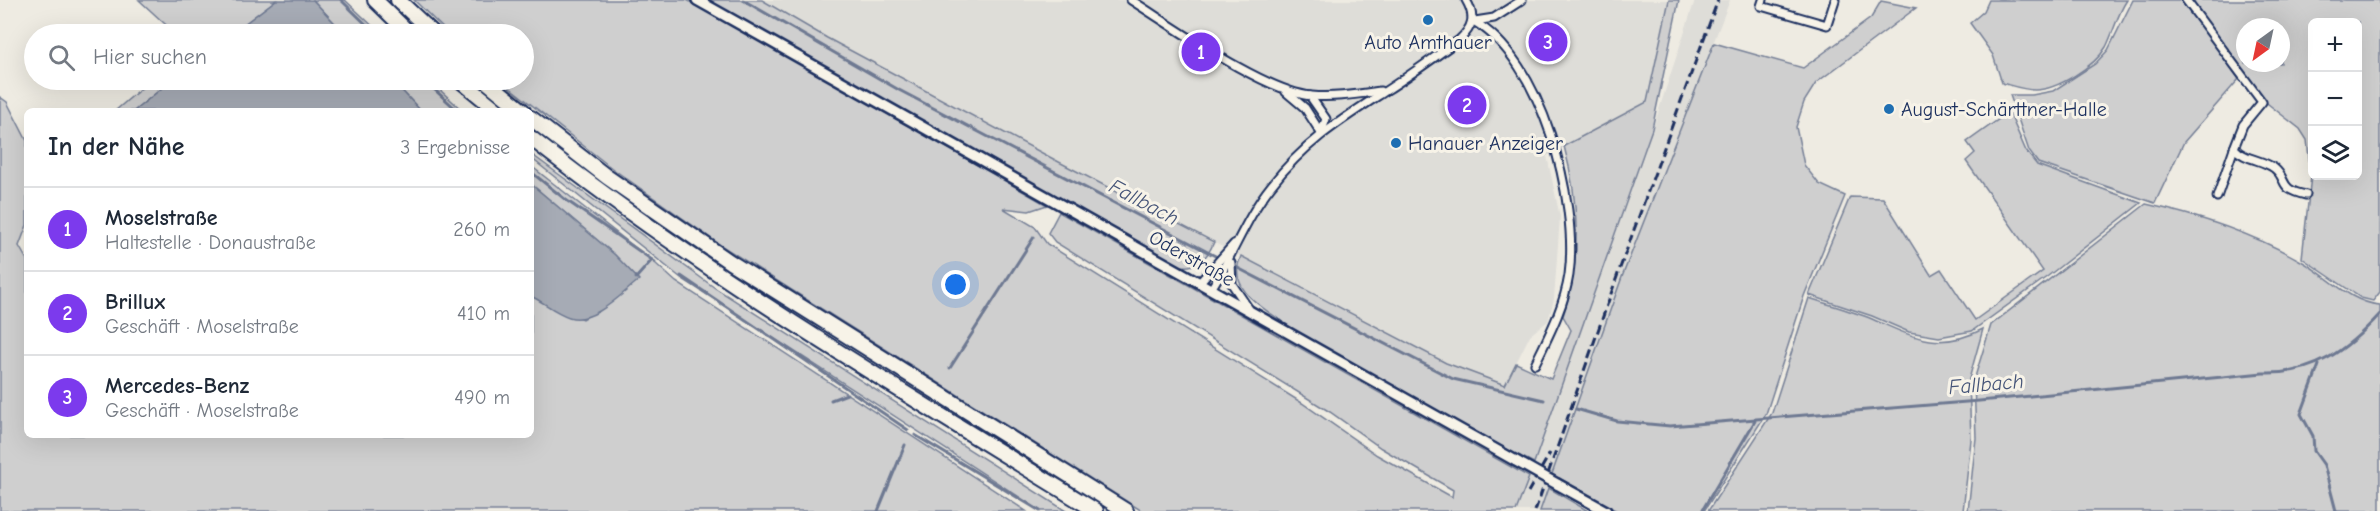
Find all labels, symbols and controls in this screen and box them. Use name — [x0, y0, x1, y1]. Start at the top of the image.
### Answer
marker: Auto Amthauer — [1421, 13, 1435, 27]
north arrow — [2236, 18, 2290, 72]
map controls — [2308, 18, 2362, 180]
button: + — [2308, 18, 2362, 72]
pin: 3 — [1528, 20, 1568, 64]
search box — [24, 24, 534, 90]
pin: 1 — [1182, 29, 1220, 74]
place label: Auto Amthauer — [1364, 31, 1492, 54]
icon: search — [45, 41, 78, 74]
text: Hier suchen — [93, 44, 207, 70]
button: − — [2308, 72, 2362, 126]
pin: 2 — [1448, 82, 1486, 128]
place label: August-Schärttner-Halle — [1901, 98, 2107, 121]
marker: August-Schärttner-Halle — [1882, 102, 1896, 116]
button: layers — [2308, 126, 2362, 180]
text: In der Nähe — [48, 132, 185, 162]
place label: Hanauer Anzeiger — [1408, 132, 1563, 155]
text: 3 Ergebnisse — [400, 136, 510, 159]
marker: Hanauer Anzeiger — [1389, 136, 1403, 150]
water label: Fallbach — [1105, 174, 1183, 230]
text: Moselstraße — [105, 205, 218, 231]
text: 1 — [64, 218, 71, 241]
text: 260 m — [453, 218, 510, 241]
street label: Oderstraße — [1145, 226, 1238, 291]
text: Haltestelle · Donaustraße — [105, 231, 316, 254]
your location — [941, 270, 970, 299]
text: Brillux — [105, 289, 165, 315]
text: 2 — [63, 302, 72, 325]
text: 410 m — [457, 302, 510, 325]
text: Geschäft · Moselstraße — [105, 315, 299, 338]
water label: Fallbach — [1947, 369, 2025, 399]
text: Mercedes-Benz — [105, 373, 249, 399]
text: 3 — [63, 386, 72, 409]
text: 490 m — [454, 386, 510, 409]
text: Geschäft · Moselstraße — [105, 399, 299, 422]

